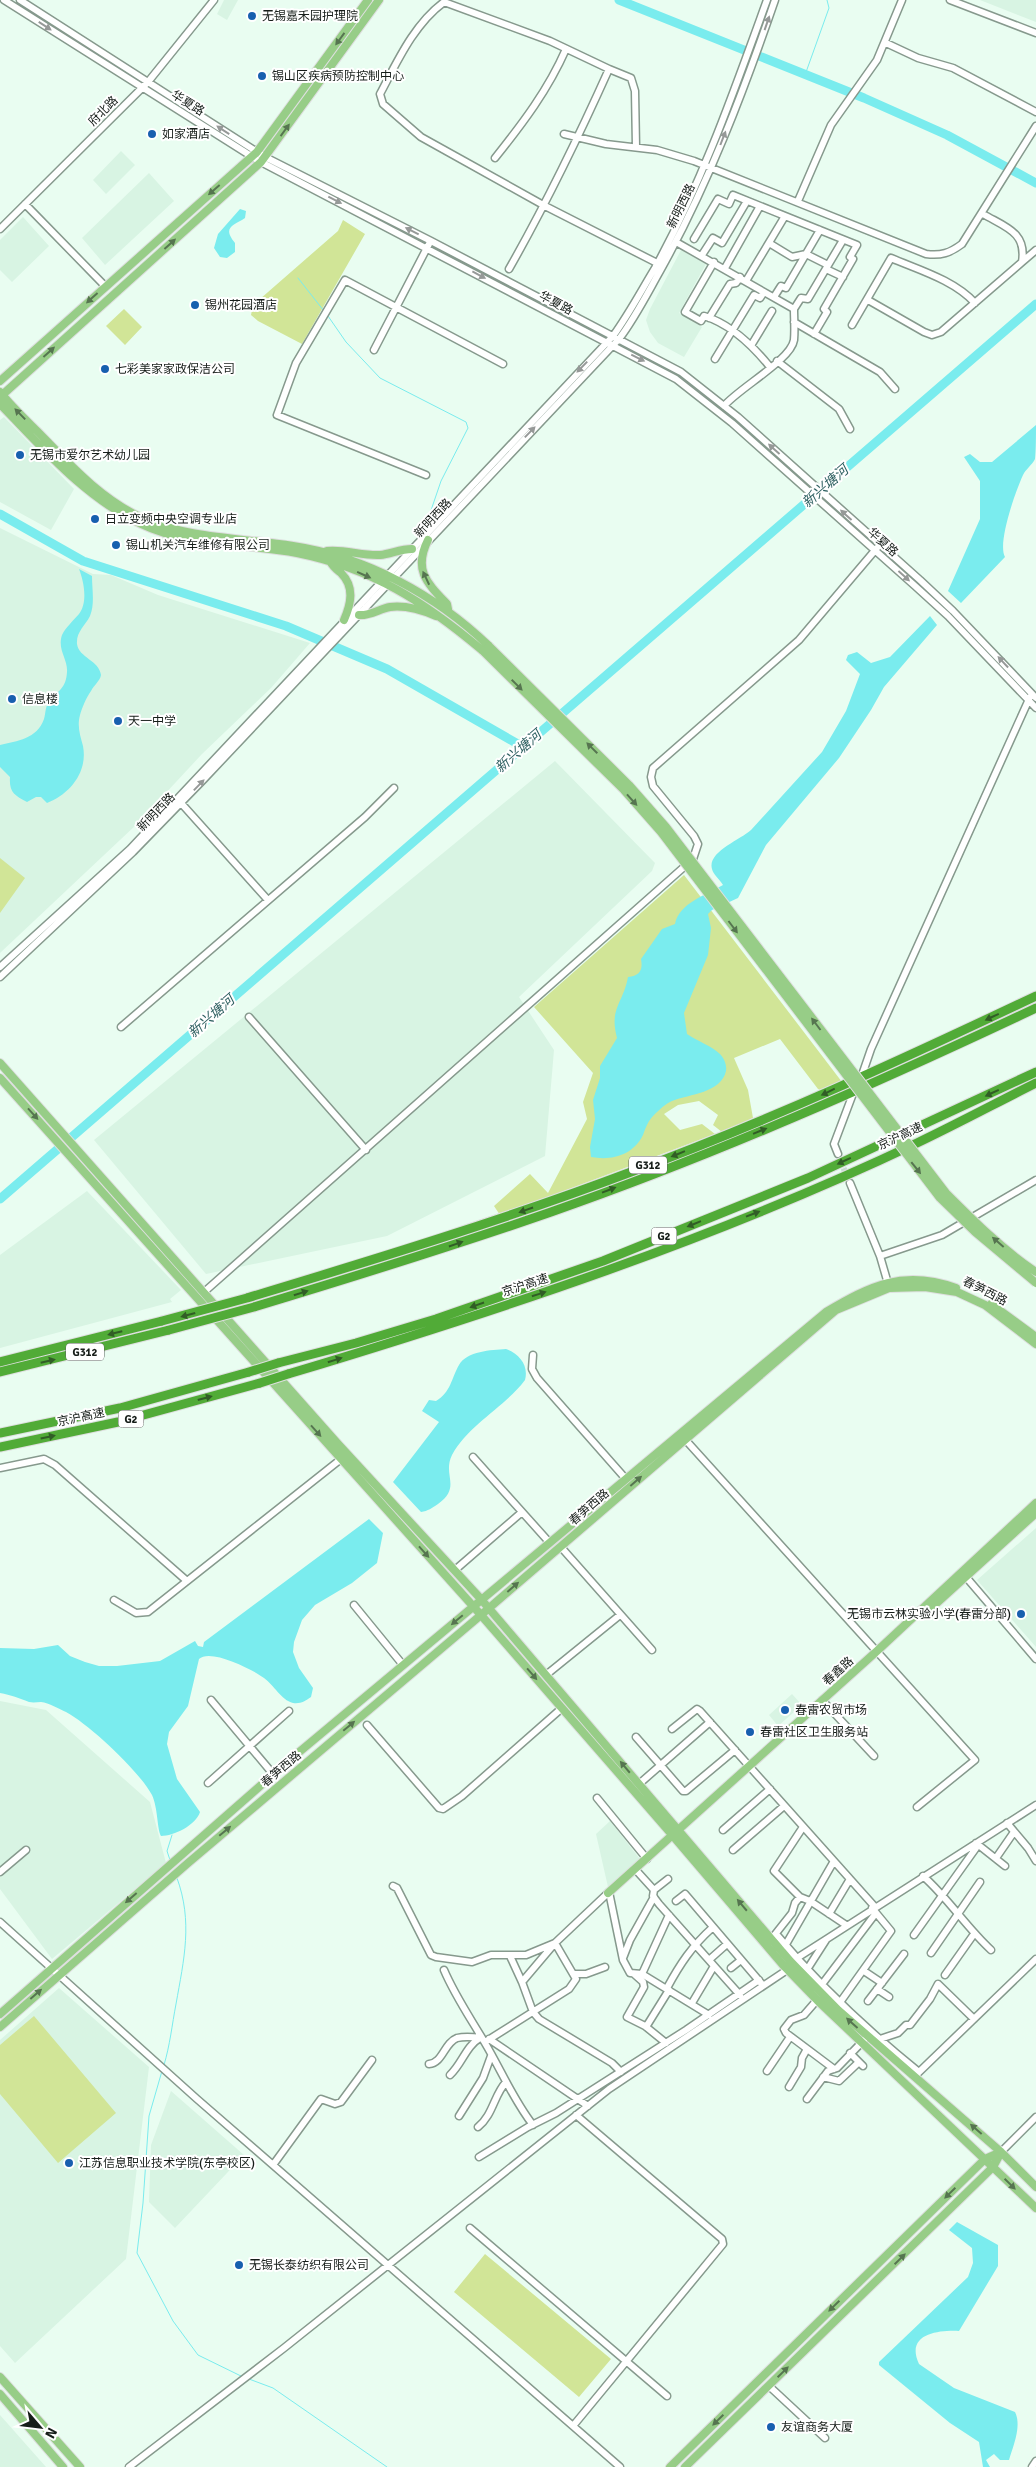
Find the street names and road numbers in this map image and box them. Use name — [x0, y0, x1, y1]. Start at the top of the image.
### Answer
street label: 华夏路 — [168, 88, 207, 119]
street label: 府北路 — [85, 93, 121, 129]
street label: 新明西路 — [664, 181, 699, 231]
street label: 华夏路 — [536, 288, 575, 319]
street label: 新明西路 — [412, 496, 455, 541]
street label: 华夏路 — [864, 525, 901, 560]
street label: 新明西路 — [134, 790, 178, 835]
street label: 京沪高速 — [875, 1120, 925, 1153]
road number: G312 — [629, 1156, 667, 1174]
road number: G2 — [652, 1228, 676, 1244]
street label: 京沪高速 — [500, 1271, 550, 1300]
street label: 春笋西路 — [960, 1274, 1010, 1309]
road number: G312 — [66, 1344, 104, 1360]
street label: 京沪高速 — [56, 1405, 106, 1430]
road number: G2 — [118, 1410, 144, 1428]
street label: 春笋西路 — [566, 1486, 612, 1529]
street label: 春鑫路 — [820, 1654, 857, 1689]
street label: 春笋西路 — [258, 1748, 305, 1791]

